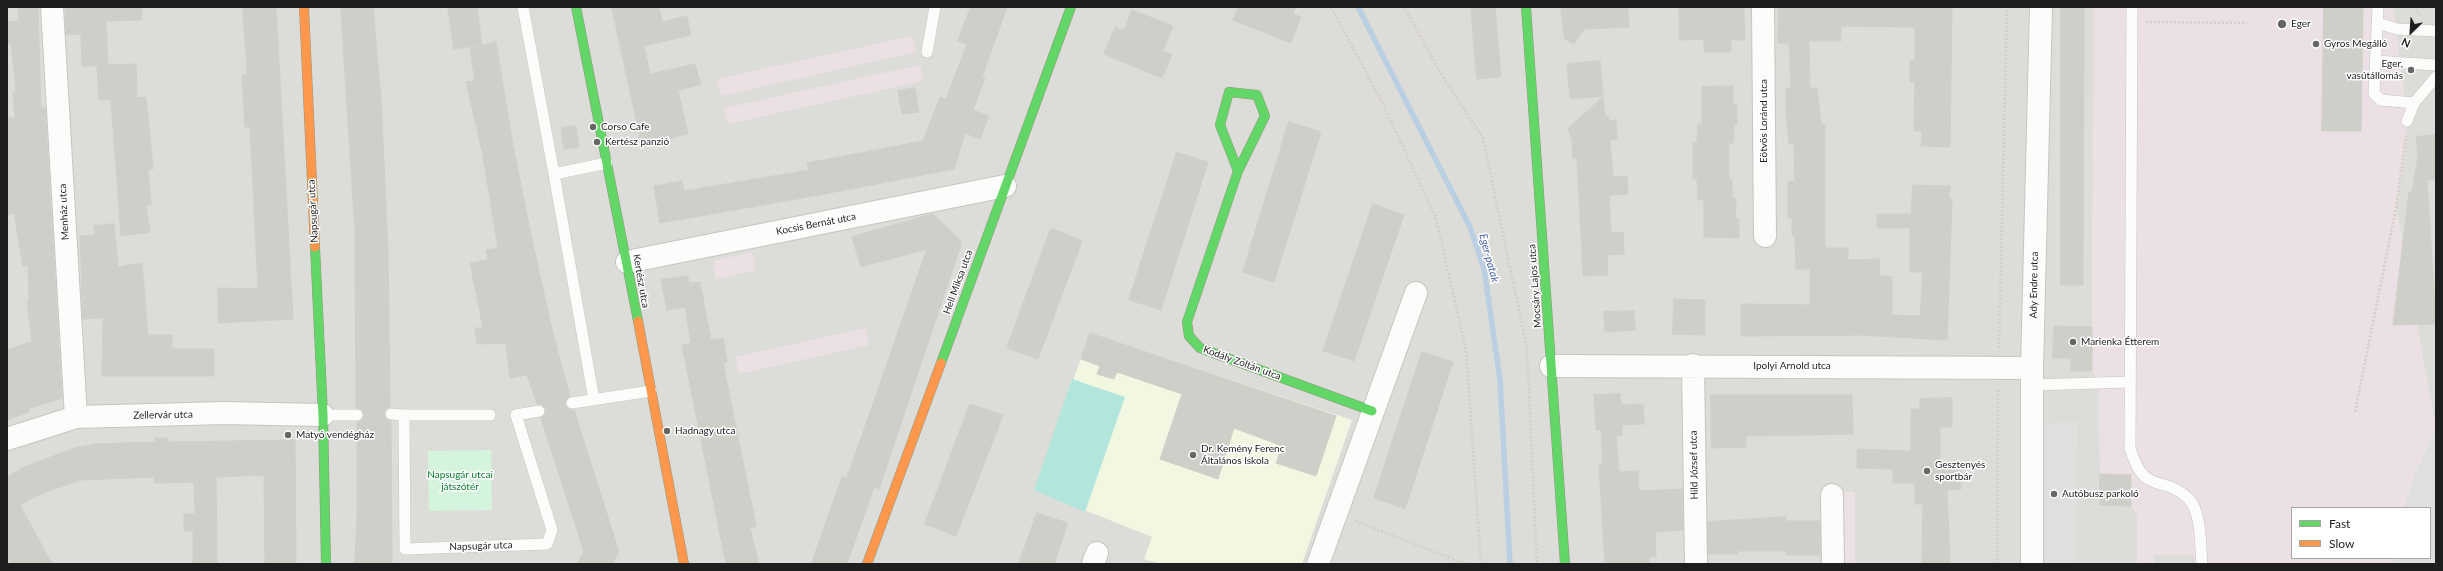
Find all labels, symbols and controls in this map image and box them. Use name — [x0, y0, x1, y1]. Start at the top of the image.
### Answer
north arrow — [2391, 12, 2431, 52]
marker: Eger — [2276, 18, 2288, 30]
place label: Eger — [2291, 18, 2311, 30]
text: N — [2399, 36, 2412, 51]
place label: Gyros Megálló — [2324, 38, 2387, 50]
marker: Gyros Megálló — [2311, 39, 2321, 49]
place label: Eger, vasútállomás — [2347, 58, 2403, 82]
marker: Eger, vasútállomás — [2406, 65, 2416, 75]
street label: Eötvös Loránd utca — [1758, 79, 1770, 163]
place label: Corso Cafe — [601, 121, 650, 133]
marker: Corso Cafe — [588, 122, 598, 132]
place label: Kertész panzió — [605, 136, 669, 148]
marker: Kertész panzió — [592, 137, 602, 147]
street label: Napsugár utca — [305, 179, 321, 243]
street label: Menház utca — [57, 183, 71, 241]
street label: Kocsis Bernát utca — [775, 210, 857, 238]
water label: Eger-patak — [1476, 232, 1502, 284]
street label: Mocsáry Lajos utca — [1526, 244, 1544, 328]
street label: Hell Miksa utca — [941, 248, 975, 316]
street label: Ady Endre utca — [2027, 251, 2041, 319]
street label: Kertész utca — [630, 253, 652, 309]
place label: Marienka Étterem — [2081, 336, 2159, 348]
marker: Marienka Étterem — [2068, 337, 2078, 347]
street label: Kodály Zoltán utca — [1201, 343, 1283, 383]
street label: Ipolyi Arnold utca — [1753, 360, 1831, 372]
street label: Zellervár utca — [133, 408, 193, 422]
place label: Hadnagy utca — [675, 425, 735, 437]
marker: Hadnagy utca — [662, 426, 672, 436]
place label: Matyó vendégház — [296, 429, 374, 441]
marker: Matyó vendégház — [283, 430, 293, 440]
street label: Hild József utca — [1687, 430, 1701, 500]
place label: Dr. Kemény Ferenc Általános Iskola — [1201, 443, 1284, 466]
marker: Dr. Kemény Ferenc Általános Iskola — [1188, 450, 1198, 460]
place label: Gesztenyés sportbár — [1935, 459, 1985, 482]
marker: Gesztenyés sportbár — [1922, 466, 1932, 476]
park label: Napsugár utcai játszótér — [427, 469, 493, 492]
place label: Autóbusz parkoló — [2062, 488, 2139, 500]
marker: Autóbusz parkoló — [2049, 489, 2059, 499]
legend — [2291, 507, 2431, 559]
text: Fast — [2329, 516, 2350, 531]
text: Slow — [2329, 536, 2354, 551]
street label: Napsugár utca — [449, 539, 513, 553]

